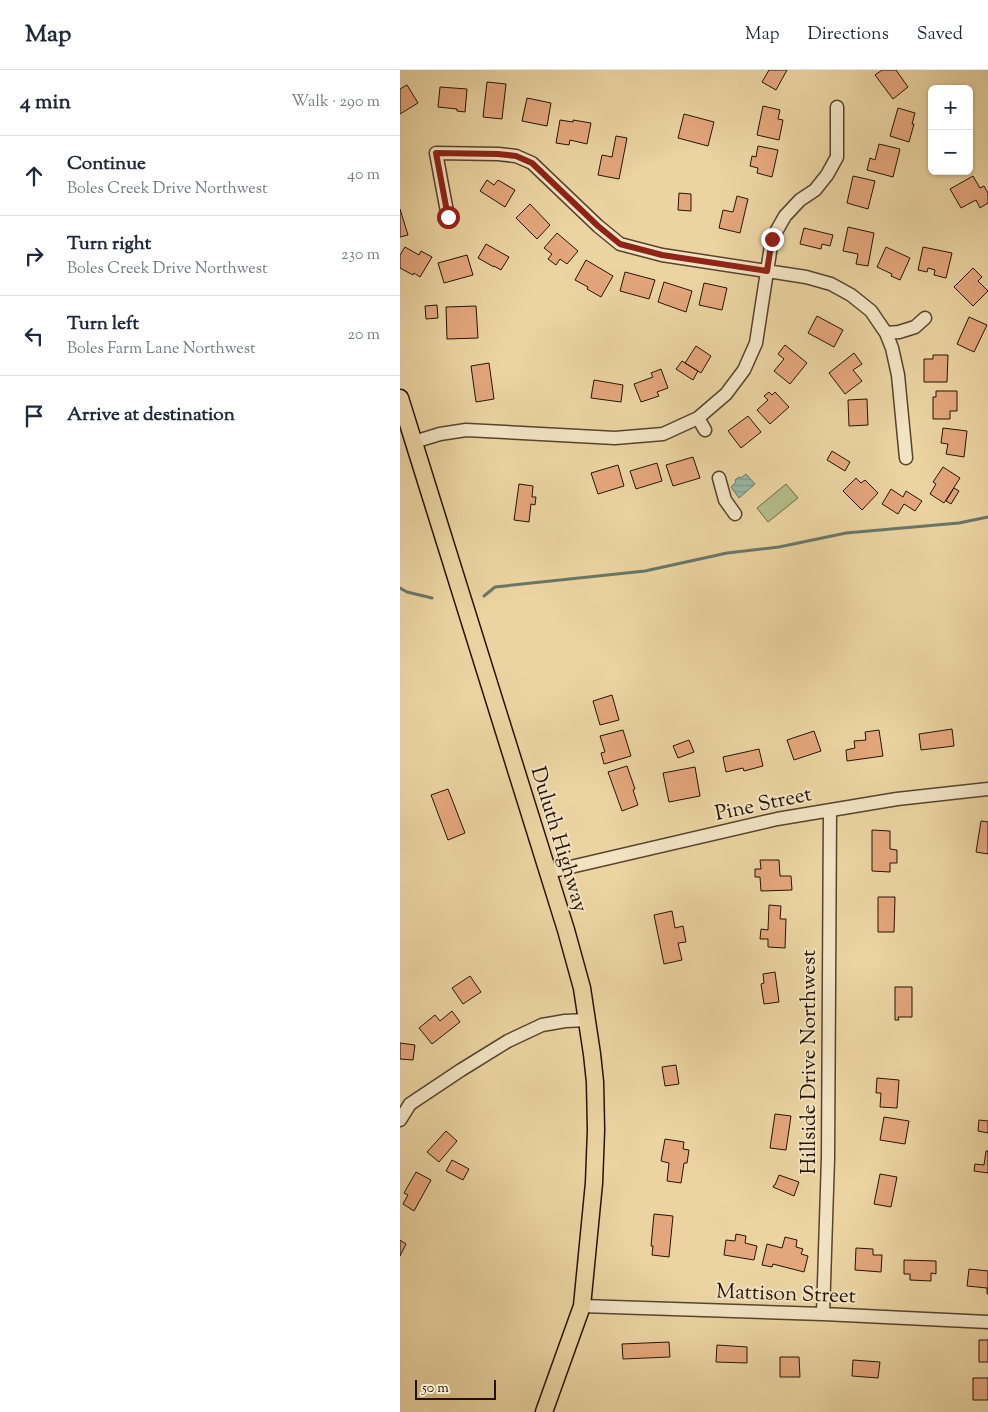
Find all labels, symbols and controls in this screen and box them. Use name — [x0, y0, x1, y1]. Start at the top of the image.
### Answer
text: Map — [25, 18, 71, 52]
text: Map — [745, 22, 780, 48]
text: Directions — [808, 22, 889, 48]
text: Saved — [917, 22, 963, 48]
map controls — [928, 85, 973, 175]
button: + — [928, 85, 973, 130]
text: 4 min — [20, 88, 71, 118]
text: Walk · 290 m — [291, 91, 380, 114]
button: − — [928, 130, 973, 175]
text: Continue — [67, 151, 146, 178]
icon: ahead — [20, 162, 48, 190]
text: 40 m — [347, 164, 380, 187]
text: Boles Creek Drive Northwest — [67, 178, 267, 201]
route start — [437, 206, 460, 229]
route end — [761, 228, 784, 251]
text: Turn right — [67, 231, 151, 258]
icon: right — [20, 242, 48, 270]
text: 230 m — [341, 244, 380, 267]
text: Boles Creek Drive Northwest — [67, 258, 267, 281]
text: Turn left — [67, 311, 139, 338]
icon: left — [20, 322, 48, 350]
text: 20 m — [347, 324, 380, 347]
text: Boles Farm Lane Northwest — [67, 338, 256, 361]
icon: arrive — [20, 402, 48, 430]
text: Arrive at destination — [67, 402, 235, 429]
street label: Duluth Highway — [522, 763, 595, 917]
street label: Pine Street — [712, 780, 815, 830]
street label: Hillside Drive Northwest — [795, 950, 825, 1174]
street label: Mattison Street — [715, 1278, 856, 1312]
scale bar — [415, 1377, 496, 1400]
text: 50 m — [422, 1379, 449, 1399]

